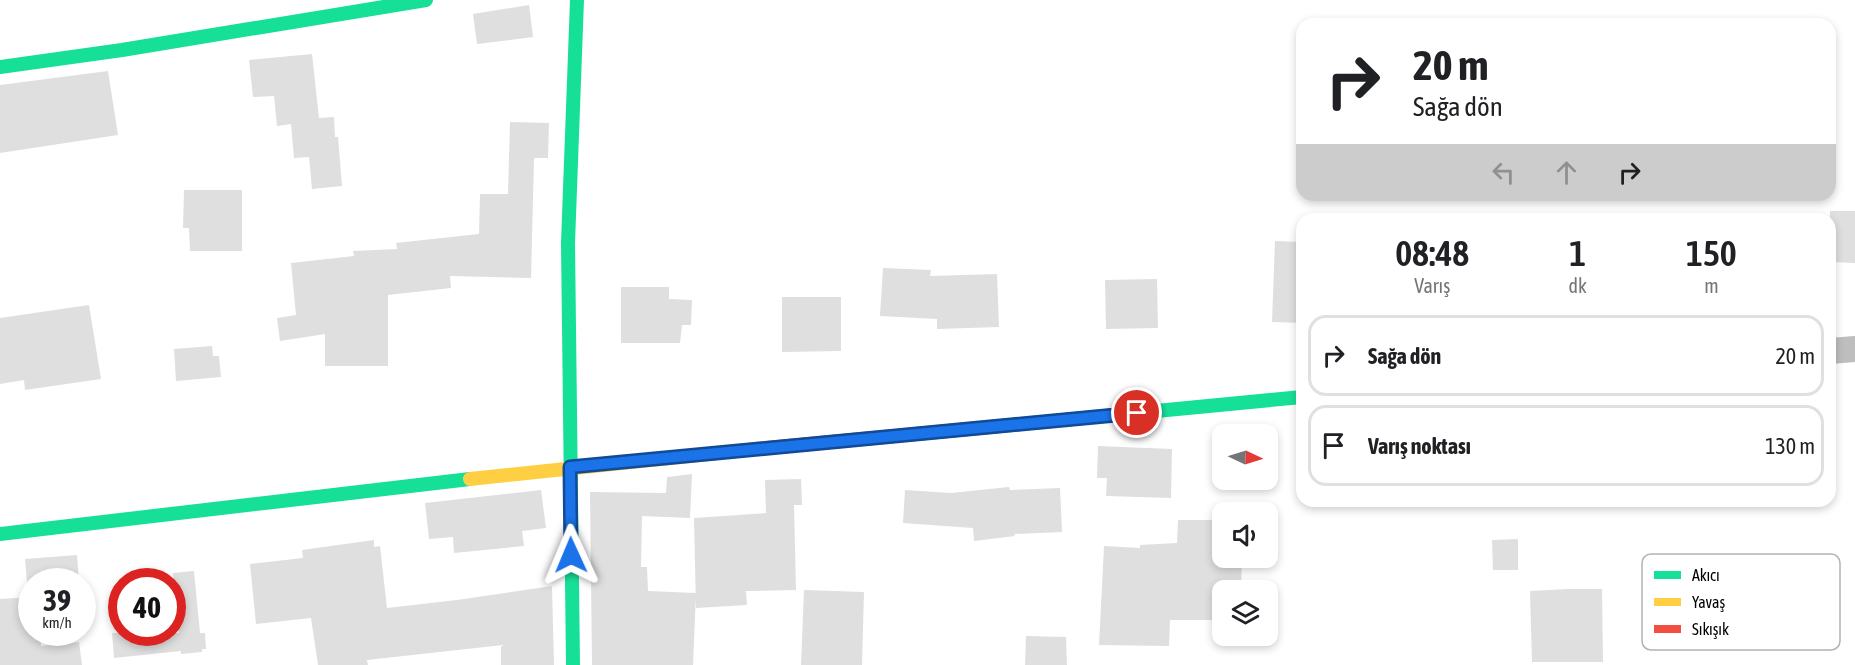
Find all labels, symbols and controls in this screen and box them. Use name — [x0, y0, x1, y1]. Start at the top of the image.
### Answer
text: 20 m — [1413, 41, 1488, 89]
icon: right — [1314, 42, 1392, 120]
text: Sağa dön — [1413, 91, 1503, 122]
icon: left — [1487, 156, 1520, 189]
icon: ahead — [1550, 156, 1583, 189]
icon: right — [1613, 156, 1646, 189]
text: 08:48 — [1395, 232, 1469, 274]
text: 1 — [1569, 232, 1586, 274]
text: 150 — [1686, 232, 1737, 274]
text: Varış — [1414, 274, 1450, 297]
text: dk — [1569, 274, 1587, 297]
text: m — [1704, 274, 1719, 297]
icon: right — [1317, 339, 1350, 372]
text: Sağa dön — [1368, 343, 1441, 369]
text: 20 m — [1775, 343, 1815, 369]
pin — [1111, 387, 1162, 438]
icon: arrive — [1120, 396, 1153, 429]
north arrow — [1212, 424, 1278, 490]
map controls — [1212, 424, 1278, 646]
icon: arrive — [1317, 429, 1350, 462]
text: Varış noktası — [1368, 433, 1471, 459]
text: 130 m — [1765, 433, 1815, 459]
button: sound — [1212, 502, 1278, 568]
position arrow — [539, 523, 603, 587]
legend — [1642, 554, 1840, 650]
text: Akıcı — [1692, 566, 1720, 584]
speed limit sign: 40 — [108, 568, 186, 646]
button: layers — [1212, 580, 1278, 646]
text: 39 — [43, 583, 71, 617]
text: Yavaş — [1692, 593, 1725, 612]
text: km/h — [42, 614, 72, 631]
text: Sıkışık — [1692, 620, 1729, 639]

